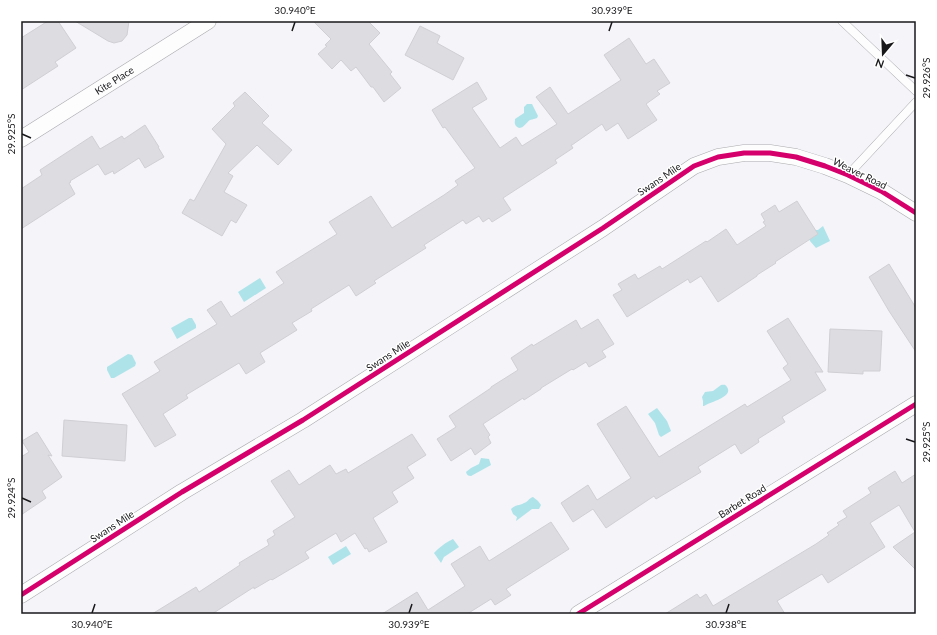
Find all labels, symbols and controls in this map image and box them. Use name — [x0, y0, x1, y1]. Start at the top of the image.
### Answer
text: 30.940°E — [274, 4, 316, 16]
text: 30.939°E — [591, 4, 633, 16]
north arrow — [863, 34, 903, 74]
text: N — [873, 56, 886, 71]
text: 29.926°S — [920, 58, 932, 98]
street label: Kite Place — [92, 64, 136, 97]
text: 29.925°S — [5, 114, 17, 154]
street label: Weaver Road — [831, 155, 889, 191]
street label: Swans Mile — [635, 160, 683, 198]
street label: Swans Mile — [364, 336, 412, 374]
text: 29.925°S — [920, 422, 932, 462]
text: 29.924°S — [5, 478, 17, 518]
street label: Barbet Road — [716, 482, 768, 520]
street label: Swans Mile — [88, 507, 136, 545]
text: 30.940°E — [71, 618, 113, 630]
text: 30.939°E — [388, 618, 430, 630]
text: 30.938°E — [705, 618, 747, 630]

